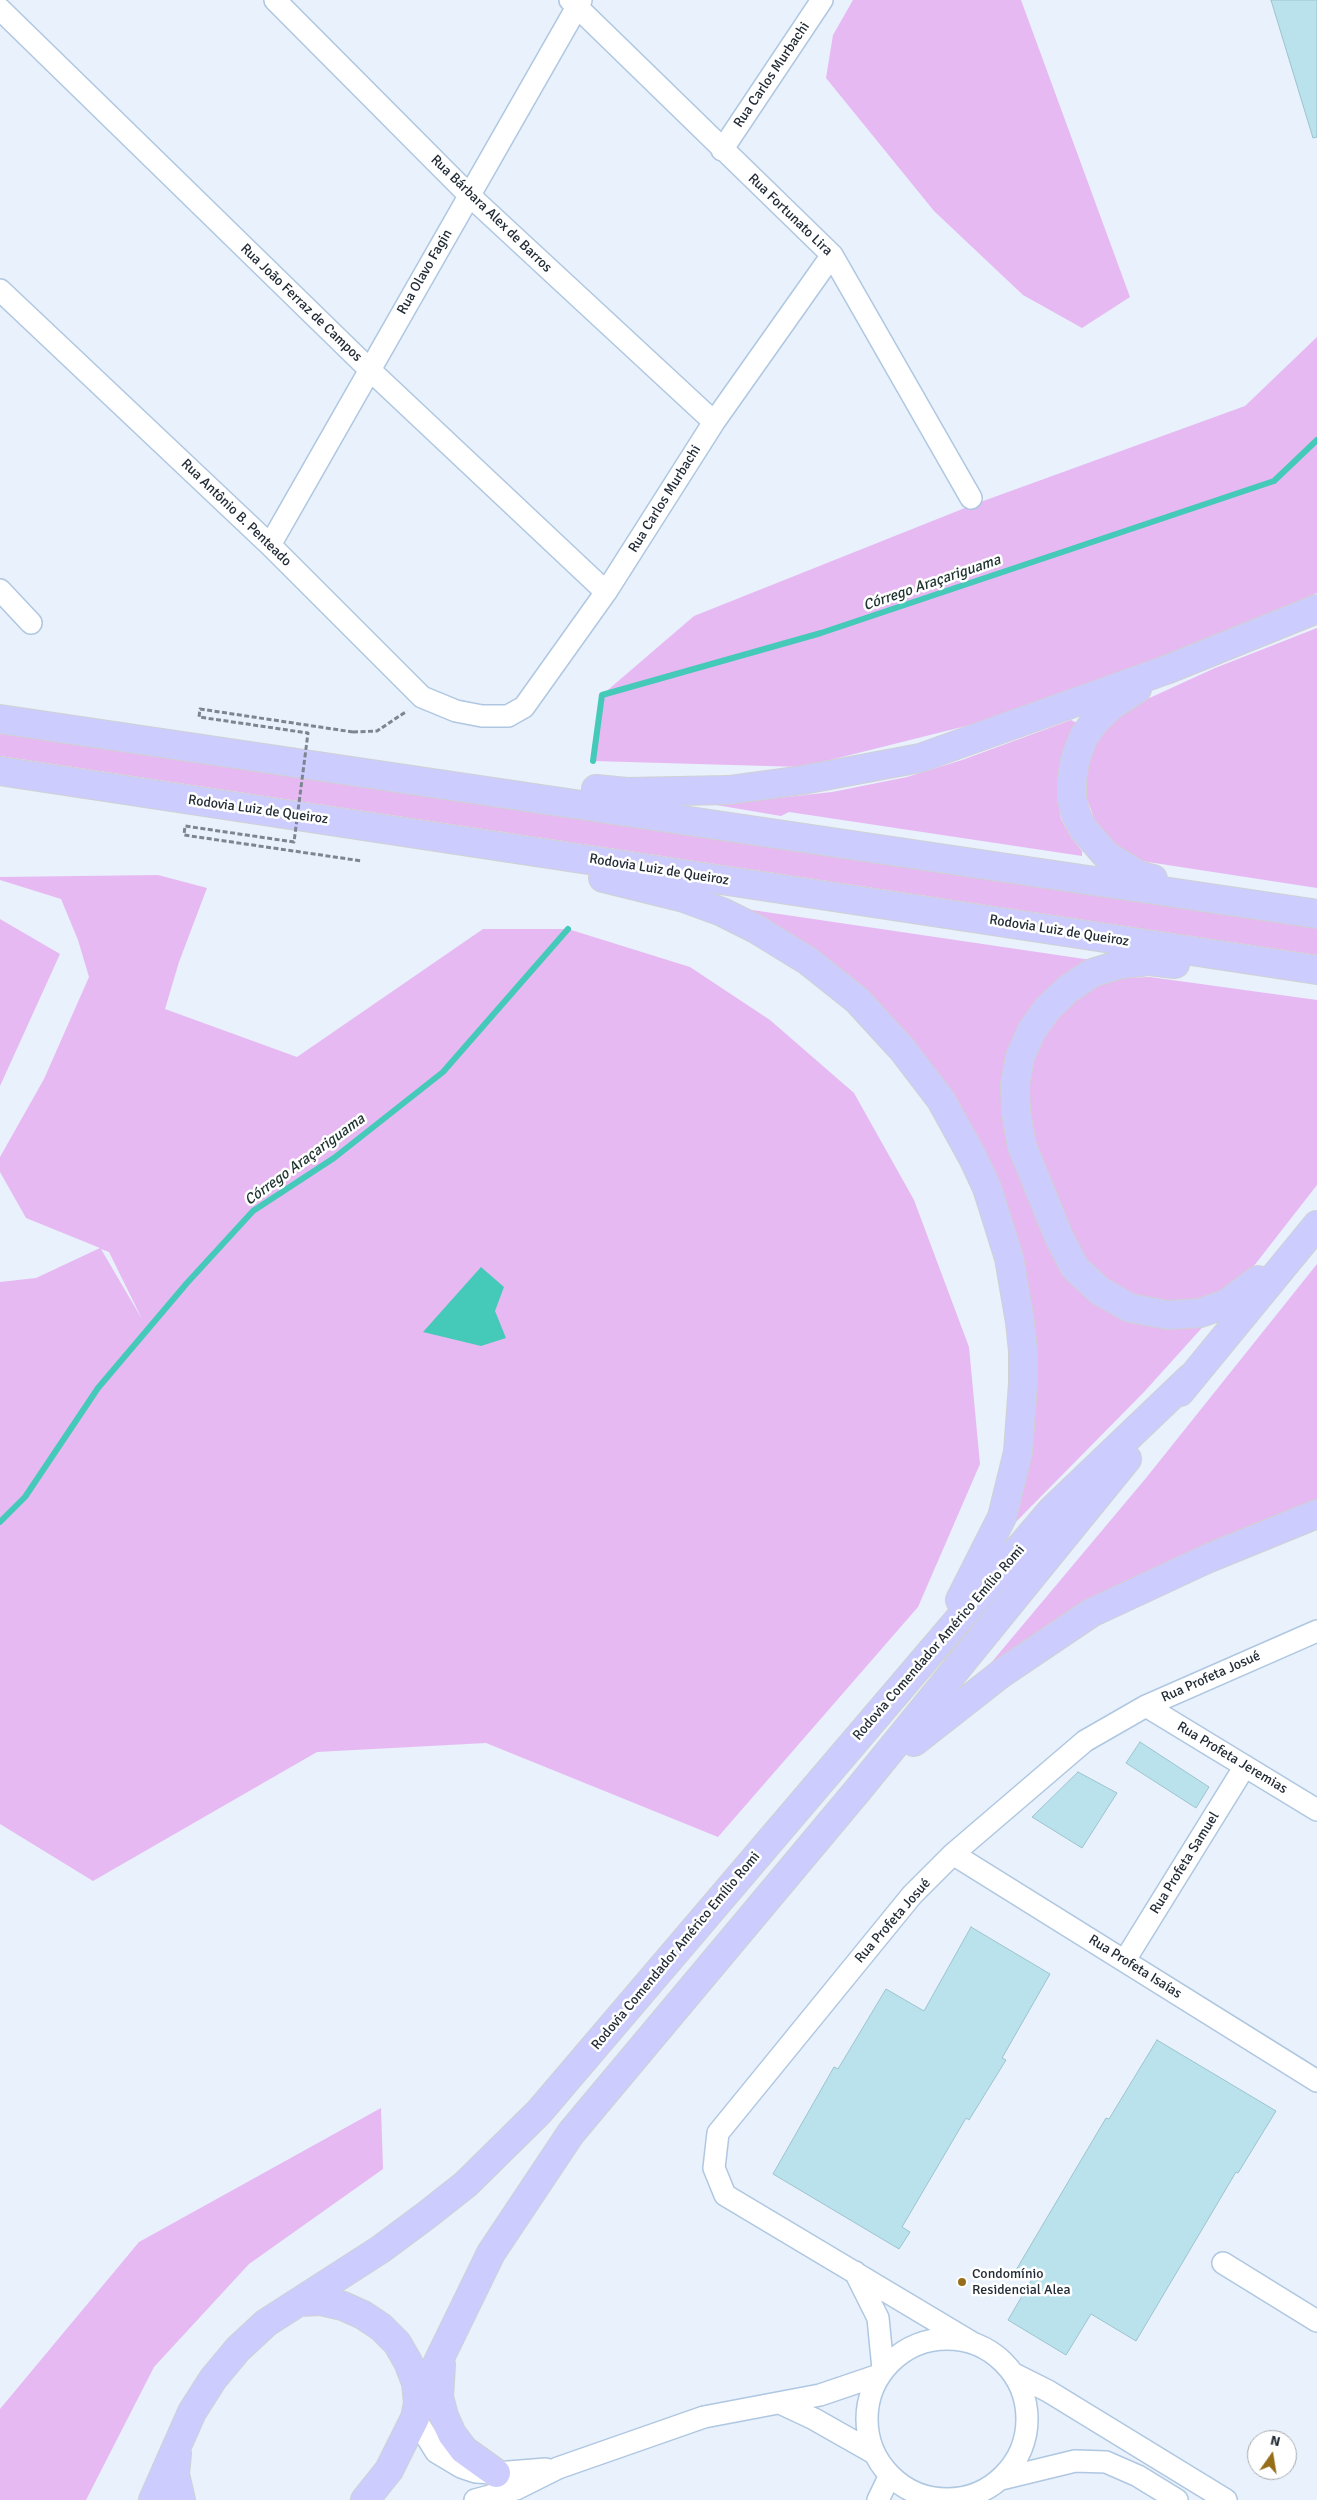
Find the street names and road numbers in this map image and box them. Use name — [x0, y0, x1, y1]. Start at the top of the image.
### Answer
street label: Rua Carlos Murbachi — [730, 19, 814, 131]
street label: Rua Bárbara Alex de Barros — [427, 152, 555, 276]
street label: Rua Fortunato Lira — [744, 170, 836, 260]
street label: Rua Olavo Fagin — [394, 227, 456, 317]
street label: Rua João Ferraz de Campos — [237, 241, 365, 365]
street label: Rua Carlos Murbachi — [625, 442, 705, 556]
street label: Rua Antônio B. Penteado — [177, 456, 295, 570]
street label: Rodovia Luiz de Queiroz — [187, 792, 329, 828]
street label: Rodovia Luiz de Queiroz — [588, 851, 730, 889]
street label: Rodovia Luiz de Queiroz — [988, 912, 1130, 950]
street label: Rodovia Comendador Américo Emílio Romi — [850, 1542, 1028, 1744]
street label: Rua Profeta Josué — [1159, 1648, 1263, 1706]
street label: Rua Profeta Jeremias — [1174, 1718, 1290, 1798]
street label: Rua Profeta Samuel — [1147, 1809, 1223, 1917]
street label: Rodovia Comendador Américo Emílio Romi — [588, 1849, 764, 2053]
street label: Rua Profeta Josué — [852, 1875, 934, 1967]
street label: Rua Profeta Isaías — [1085, 1932, 1185, 2002]

